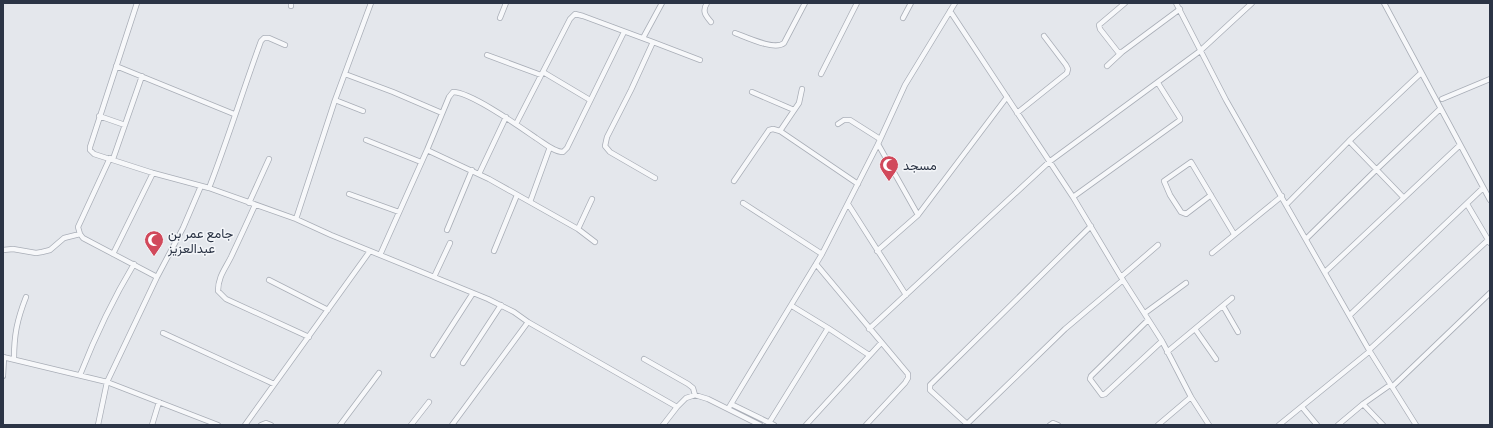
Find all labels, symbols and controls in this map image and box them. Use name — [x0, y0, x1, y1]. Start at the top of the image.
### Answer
mosque icon: مسجد — [878, 154, 900, 182]
place label: مسجد — [903, 157, 937, 174]
place label: جامع عمر بن عبدالعزيز — [167, 225, 234, 257]
mosque icon: جامع عمر بن عبدالعزيز — [143, 229, 165, 257]

